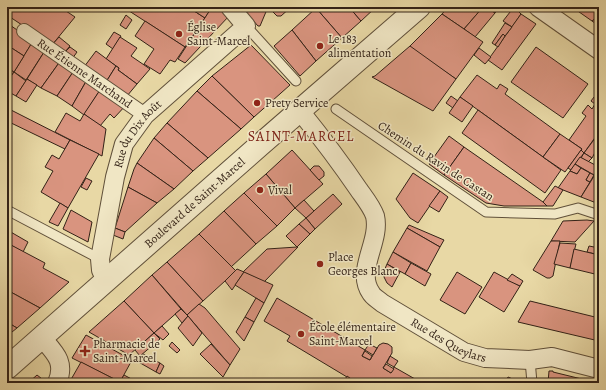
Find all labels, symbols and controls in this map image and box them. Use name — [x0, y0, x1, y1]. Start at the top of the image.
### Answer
place label: Église Saint-Marcel — [187, 19, 250, 49]
marker: Église Saint-Marcel — [174, 29, 184, 39]
place label: Le 183 alimentation — [328, 31, 392, 61]
street label: Rue Étienne Marchand — [34, 35, 136, 112]
marker: Le 183 alimentation — [315, 41, 325, 51]
place label: Prety Service — [265, 95, 328, 111]
street label: Rue du Dix Août — [110, 96, 165, 170]
marker: Prety Service — [252, 98, 262, 108]
street label: Chemin du Ravin de Castan — [375, 117, 497, 205]
district label: SAINT-MARCEL — [248, 127, 354, 146]
street label: Boulevard de Saint-Marcel — [141, 154, 248, 251]
place label: Vival — [267, 182, 292, 198]
marker: Vival — [255, 185, 265, 195]
place label: Place Georges Blanc — [328, 249, 398, 279]
marker: Place Georges Blanc — [315, 259, 325, 269]
street label: Rue des Queylars — [408, 314, 488, 366]
place label: École élémentaire Saint-Marcel — [309, 319, 396, 349]
marker: École élémentaire Saint-Marcel — [296, 329, 306, 339]
place label: Pharmacie de Saint-Marcel — [93, 336, 160, 366]
marker: Pharmacie de Saint-Marcel — [80, 346, 90, 356]

